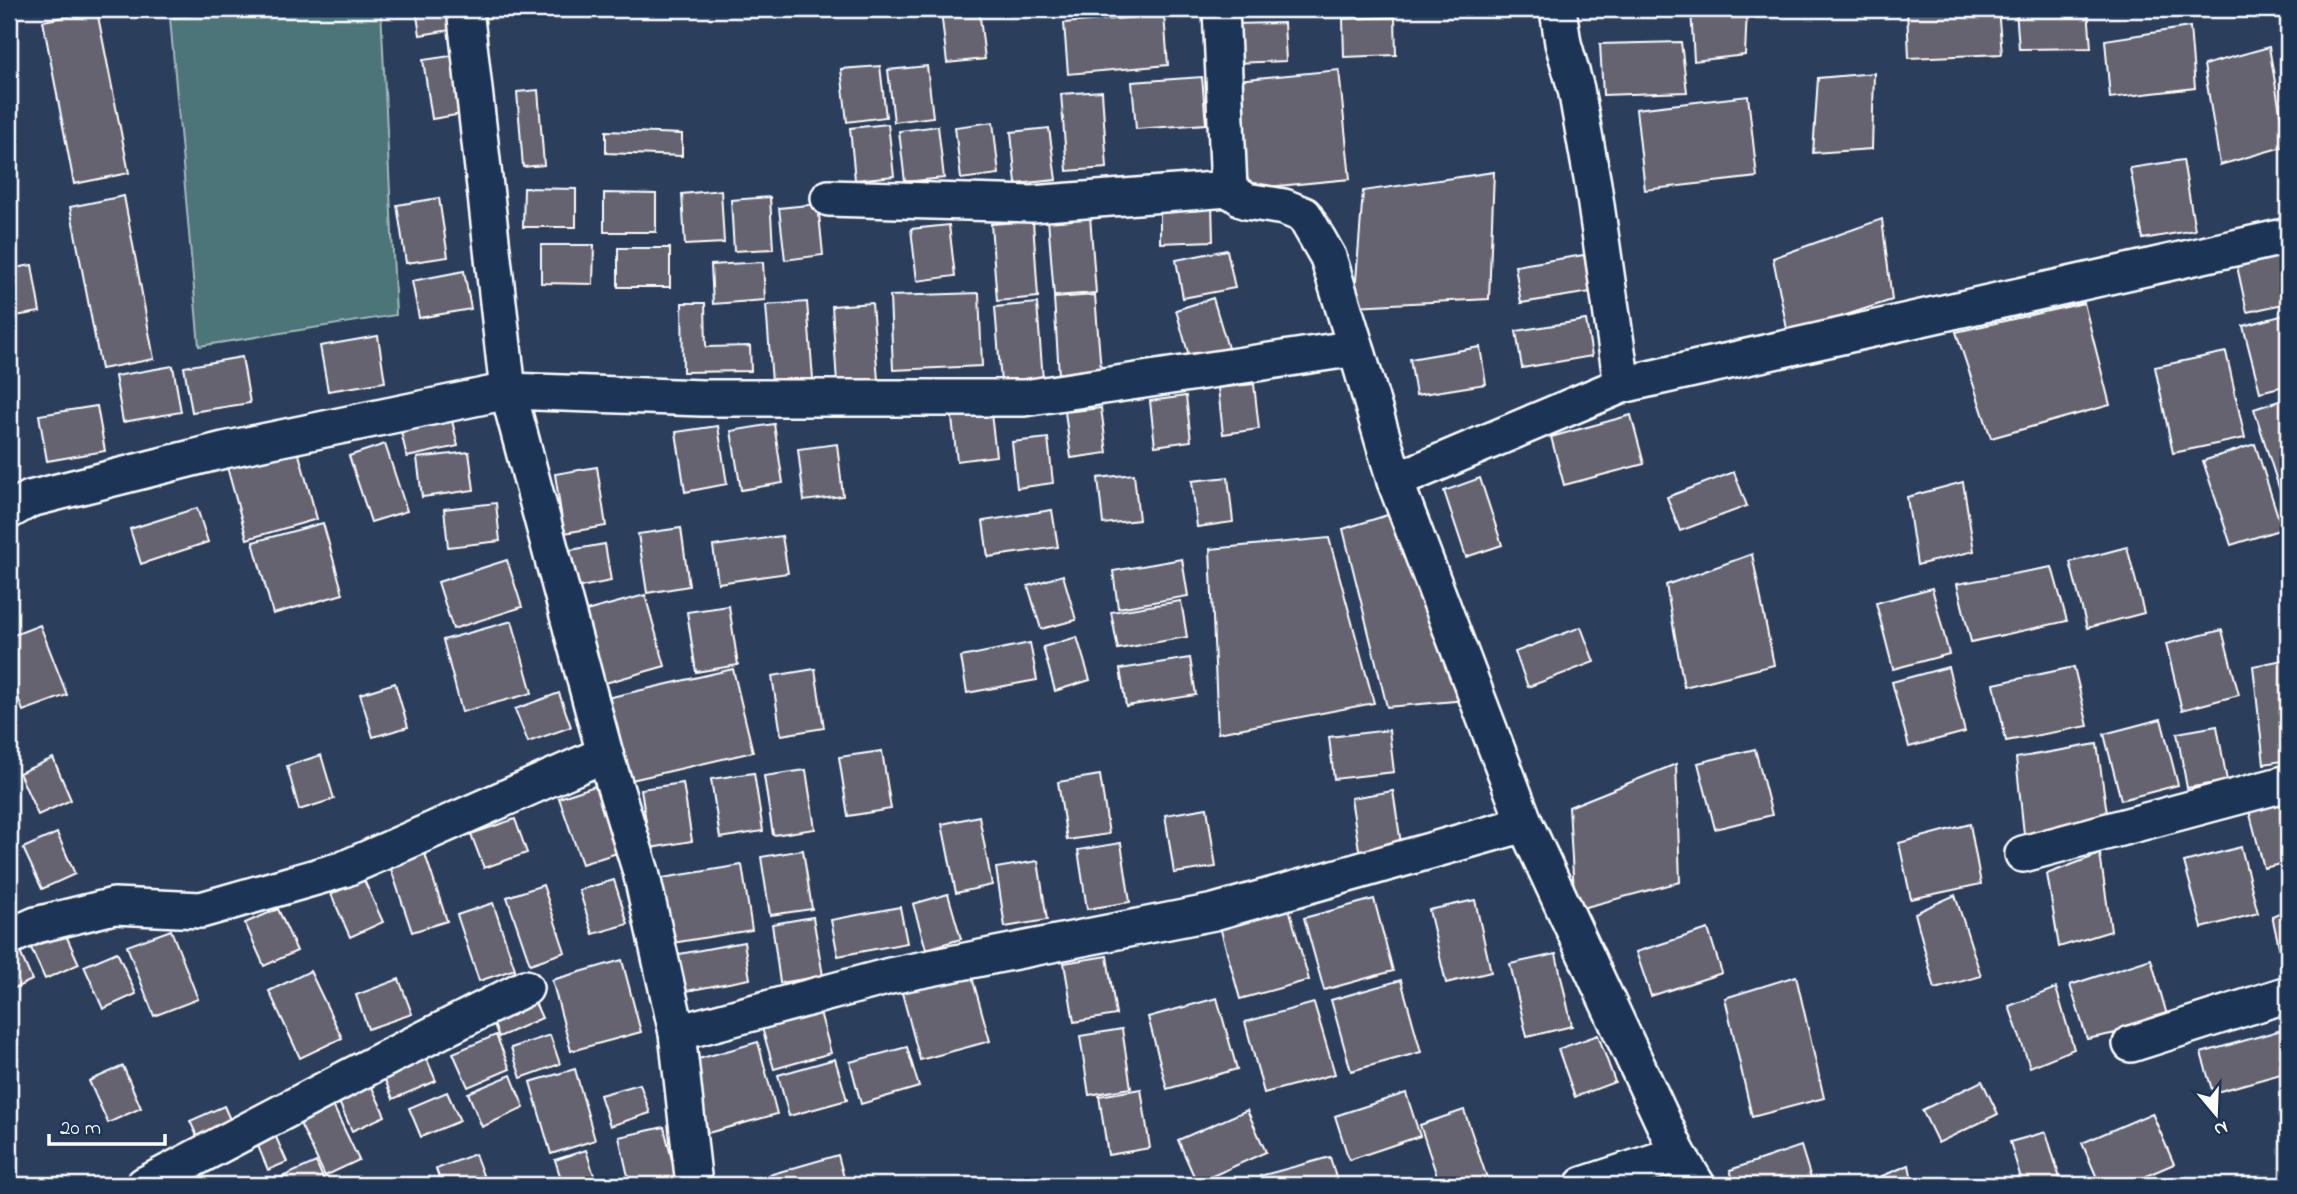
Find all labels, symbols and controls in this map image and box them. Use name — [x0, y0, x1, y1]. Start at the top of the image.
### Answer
north arrow — [2182, 1078, 2252, 1148]
scale bar — [49, 1103, 164, 1147]
text: N — [2210, 1113, 2231, 1143]
text: 20 m — [60, 1114, 101, 1144]

